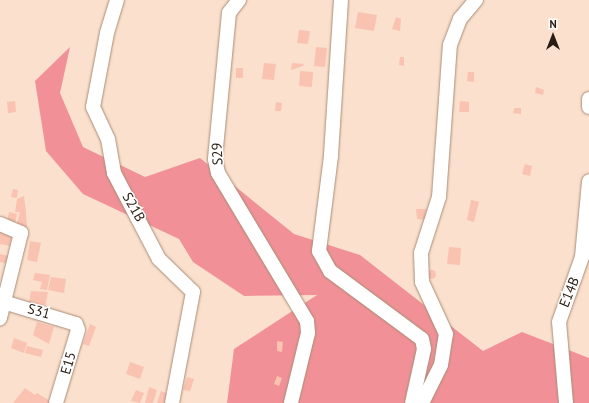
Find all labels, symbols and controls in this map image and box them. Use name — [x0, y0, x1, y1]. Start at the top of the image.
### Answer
north arrow — [533, 16, 573, 56]
text: N — [549, 17, 557, 31]
street label: S29 — [208, 142, 226, 166]
street label: S21B — [119, 189, 149, 225]
street label: E14B — [555, 275, 583, 309]
street label: S31 — [26, 300, 52, 322]
street label: E15 — [57, 350, 79, 376]

